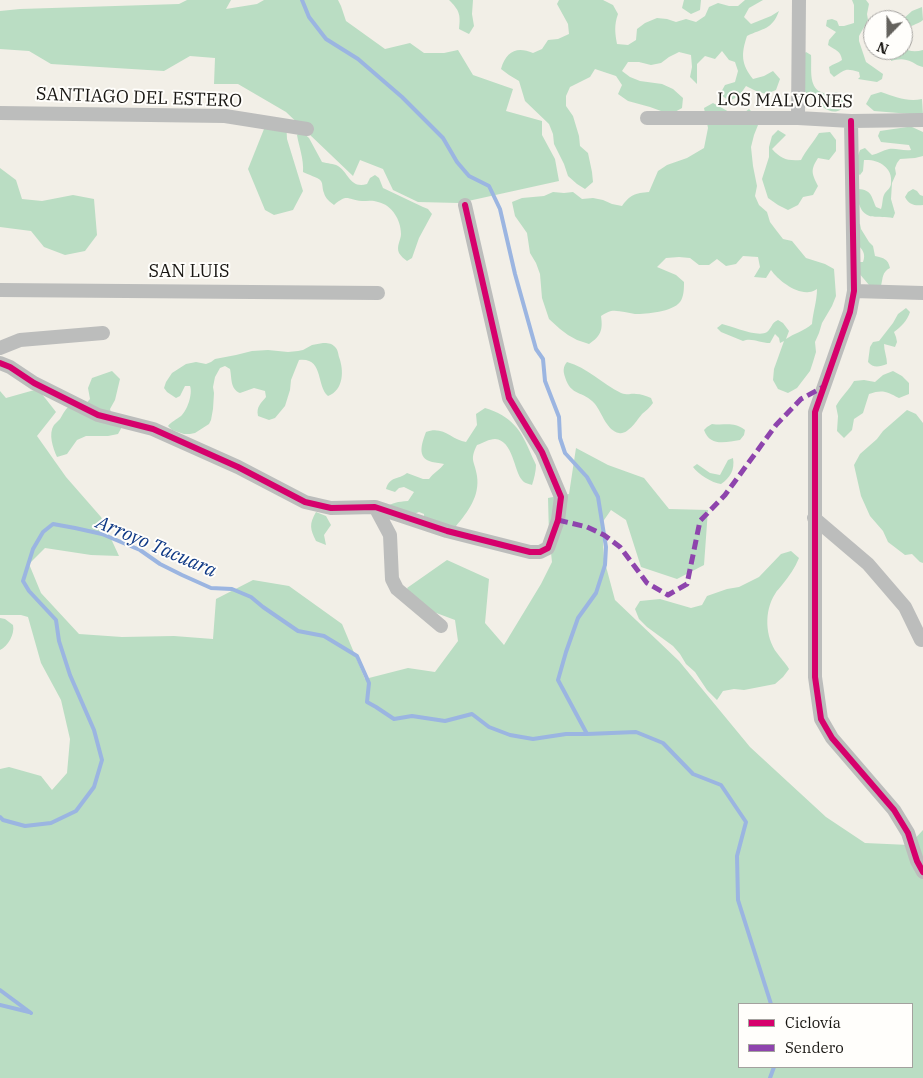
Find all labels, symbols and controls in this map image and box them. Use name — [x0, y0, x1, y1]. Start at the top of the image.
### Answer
north arrow — [863, 10, 913, 60]
text: N — [874, 38, 891, 58]
street label: SANTIAGO DEL ESTERO — [36, 84, 242, 112]
street label: LOS MALVONES — [717, 89, 853, 113]
street label: SAN LUIS — [149, 261, 229, 283]
water label: Arroyo Tacuara — [92, 511, 220, 583]
legend — [738, 1003, 913, 1068]
text: Ciclovía — [785, 1013, 841, 1032]
text: Sendero — [785, 1038, 844, 1057]

